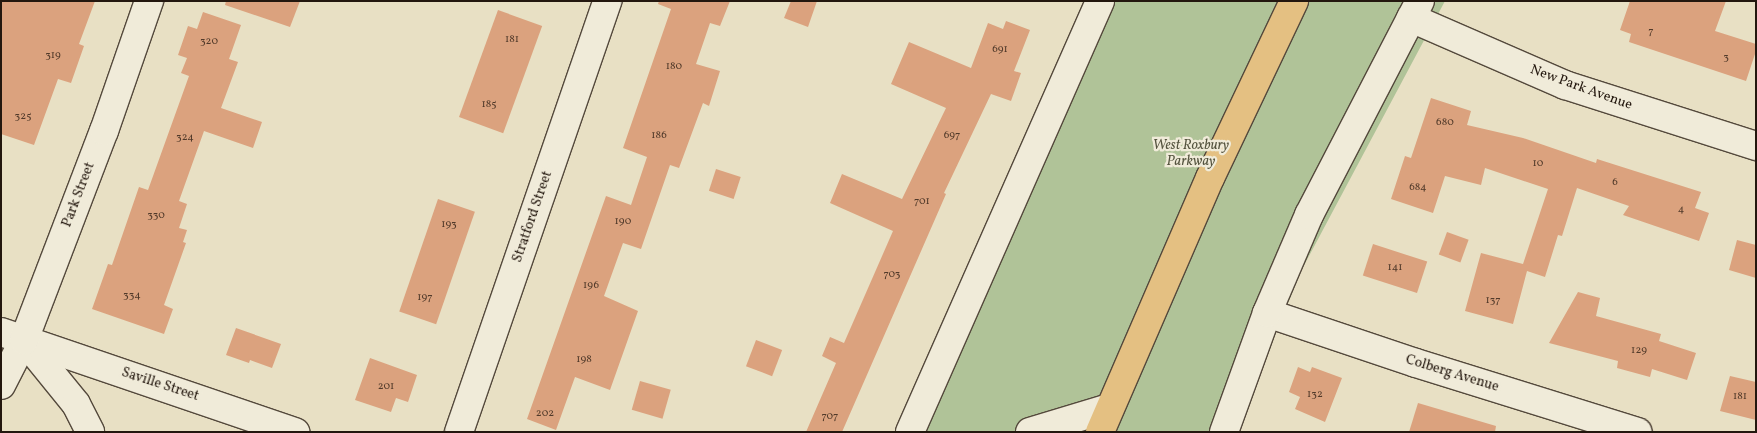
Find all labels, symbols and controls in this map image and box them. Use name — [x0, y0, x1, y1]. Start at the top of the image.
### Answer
house number: 7 — [1648, 25, 1654, 39]
house number: 181 — [505, 33, 519, 47]
house number: 320 — [200, 35, 218, 49]
house number: 691 — [992, 43, 1008, 57]
house number: 319 — [45, 49, 61, 63]
house number: 3 — [1723, 51, 1729, 65]
house number: 180 — [666, 60, 682, 74]
street label: New Park Avenue — [1528, 62, 1634, 114]
house number: 185 — [481, 98, 497, 112]
house number: 325 — [15, 110, 31, 124]
house number: 680 — [1436, 116, 1454, 130]
house number: 186 — [651, 129, 667, 143]
house number: 697 — [944, 129, 960, 143]
house number: 324 — [176, 131, 194, 145]
park label: West Roxbury Parkway — [1153, 138, 1229, 170]
house number: 10 — [1533, 157, 1543, 171]
street label: Park Street — [59, 160, 99, 230]
street label: Stratford Street — [509, 169, 557, 265]
house number: 6 — [1612, 176, 1618, 190]
house number: 684 — [1409, 181, 1427, 195]
house number: 701 — [914, 195, 930, 209]
house number: 4 — [1678, 203, 1684, 217]
house number: 330 — [147, 209, 165, 223]
house number: 190 — [615, 215, 631, 229]
house number: 193 — [441, 218, 457, 232]
house number: 141 — [1387, 261, 1403, 275]
house number: 703 — [884, 268, 900, 282]
house number: 196 — [583, 279, 599, 293]
house number: 334 — [123, 289, 141, 303]
house number: 197 — [417, 291, 433, 305]
house number: 137 — [1485, 294, 1501, 308]
house number: 129 — [1631, 344, 1647, 358]
street label: Colberg Avenue — [1403, 352, 1501, 396]
house number: 198 — [576, 353, 592, 367]
street label: Saville Street — [119, 365, 201, 405]
house number: 201 — [378, 380, 394, 394]
house number: 132 — [1307, 388, 1323, 402]
house number: 181 — [1733, 390, 1747, 404]
house number: 202 — [536, 407, 554, 421]
house number: 707 — [822, 410, 838, 424]

